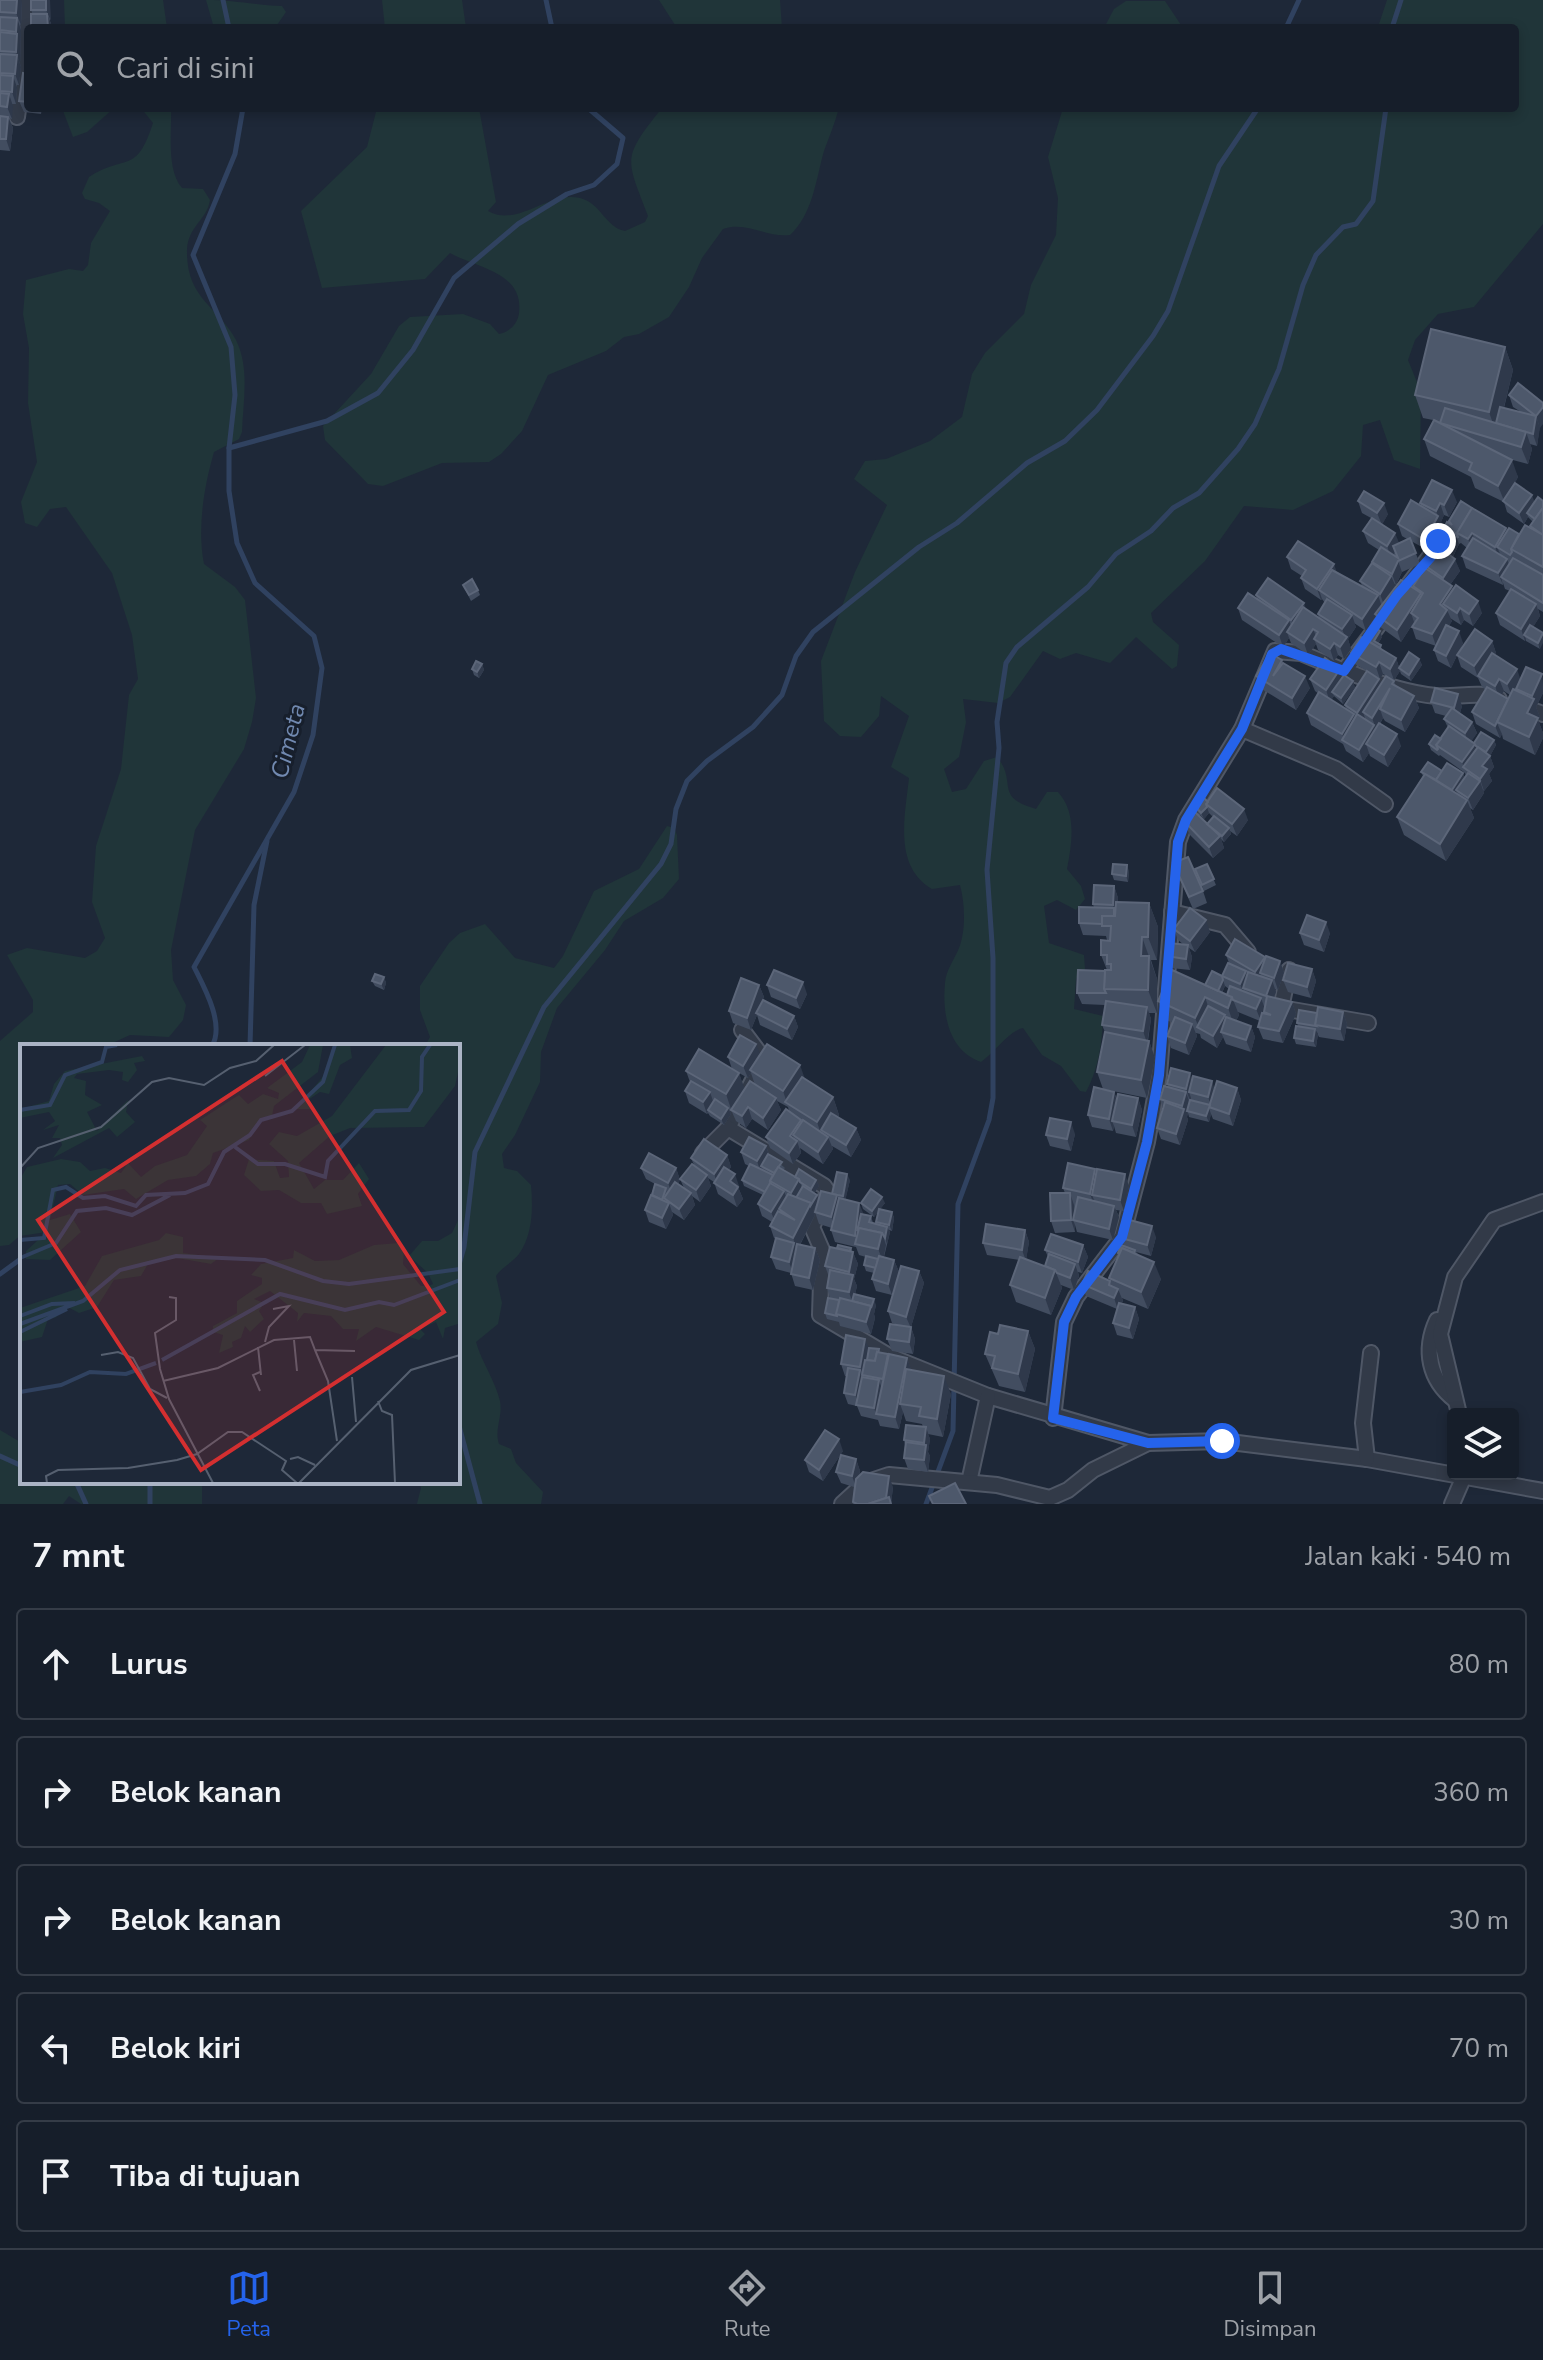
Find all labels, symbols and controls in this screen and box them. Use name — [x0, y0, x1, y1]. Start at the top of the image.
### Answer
search box — [24, 24, 1519, 112]
icon: search — [52, 46, 96, 90]
text: Cari di sini — [116, 48, 255, 89]
route end — [1420, 523, 1456, 559]
water label: Cimeta — [263, 700, 313, 782]
inset map — [20, 1044, 460, 1484]
map controls — [1447, 1408, 1519, 1480]
button: layers — [1447, 1408, 1519, 1480]
route start — [1204, 1423, 1240, 1459]
text: 7 mnt — [32, 1533, 124, 1579]
text: Jalan kaki · 540 m — [1305, 1539, 1511, 1574]
icon: ahead — [34, 1642, 78, 1686]
text: Lurus — [110, 1644, 188, 1685]
text: 80 m — [1449, 1647, 1509, 1682]
icon: right — [34, 1770, 78, 1814]
text: Belok kanan — [110, 1772, 282, 1813]
text: 360 m — [1433, 1775, 1509, 1810]
icon: right — [34, 1898, 78, 1942]
text: Belok kanan — [110, 1900, 282, 1941]
text: 30 m — [1449, 1903, 1509, 1938]
icon: left — [34, 2026, 78, 2070]
text: Belok kiri — [110, 2028, 241, 2069]
text: 70 m — [1449, 2031, 1509, 2066]
icon: arrive — [34, 2154, 78, 2198]
text: Tiba di tujuan — [110, 2156, 301, 2197]
tab: Peta — [227, 2266, 271, 2344]
tab: Rute — [724, 2266, 770, 2344]
tab: Disimpan — [1224, 2266, 1316, 2344]

